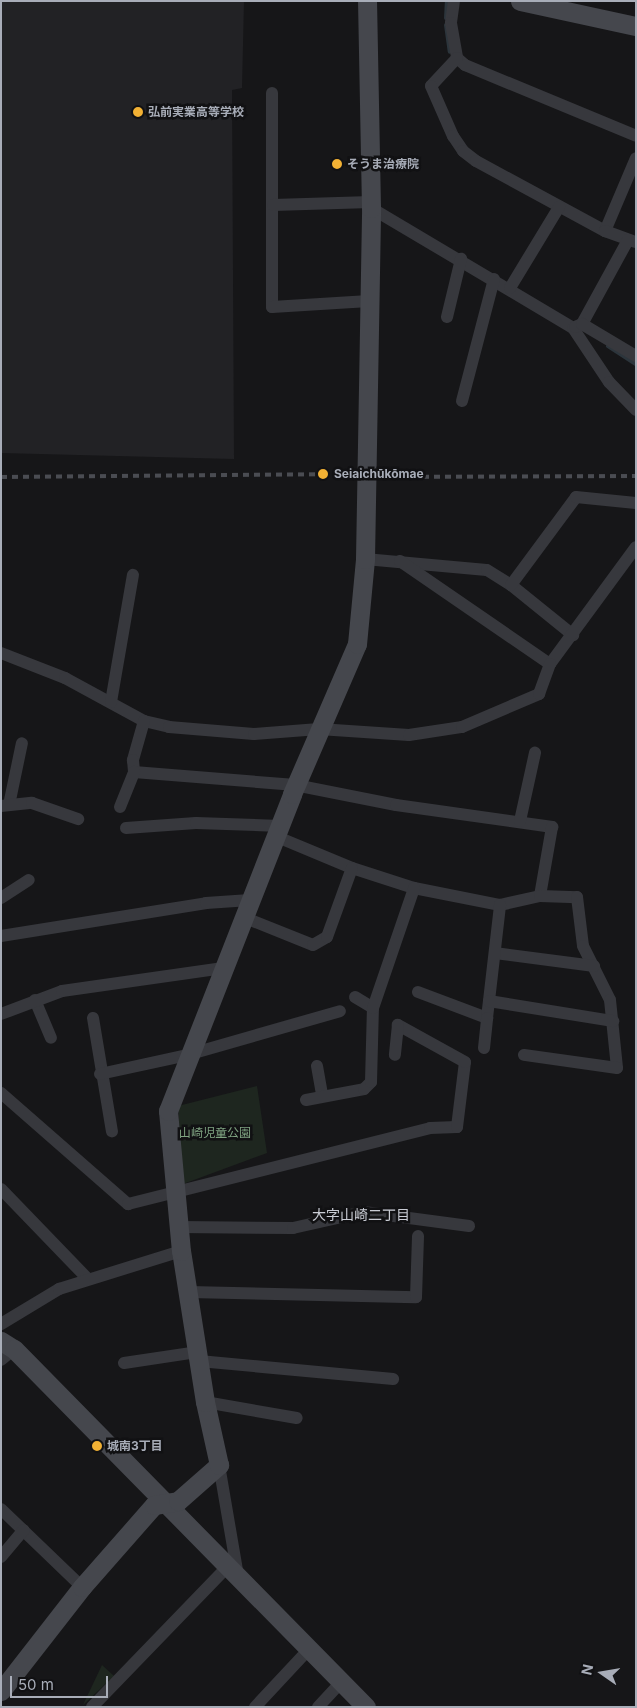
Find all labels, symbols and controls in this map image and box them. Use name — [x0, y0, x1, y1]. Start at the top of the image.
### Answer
place label: 弘前実業高等学校 — [148, 105, 244, 119]
marker: 弘前実業高等学校 — [132, 106, 144, 118]
place label: そうま治療院 — [347, 157, 419, 171]
marker: そうま治療院 — [331, 158, 343, 170]
marker: Seiaichūkōmae — [316, 467, 330, 481]
place label: Seiaichūkōmae — [334, 467, 424, 481]
park label: 山崎児童公園 — [179, 1126, 251, 1140]
district label: 大字山崎二丁目 — [312, 1207, 410, 1223]
place label: 城南3丁目 — [107, 1439, 163, 1453]
marker: 城南3丁目 — [91, 1440, 103, 1452]
north arrow — [577, 1648, 627, 1698]
text: N — [577, 1662, 596, 1677]
scale bar — [12, 1666, 110, 1698]
text: 50 m — [18, 1675, 54, 1694]

